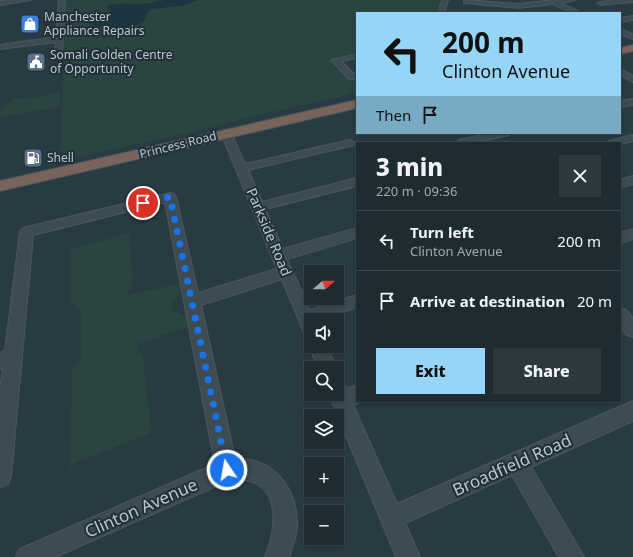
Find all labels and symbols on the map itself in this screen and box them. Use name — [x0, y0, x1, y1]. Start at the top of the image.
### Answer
place label: Manchester Appliance Repairs — [44, 8, 145, 39]
shop icon: Manchester Appliance Repairs — [19, 13, 41, 35]
place label: Somali Golden Centre of Opportunity — [50, 46, 173, 77]
public building icon: Somali Golden Centre of Opportunity — [25, 51, 47, 73]
street label: Princess Road — [138, 127, 218, 162]
fuel station icon: Shell — [22, 147, 44, 169]
place label: Shell — [47, 149, 74, 166]
street label: Parkside Road — [242, 185, 297, 279]
pin — [126, 186, 160, 220]
north arrow — [304, 265, 344, 305]
street label: Broadfield Road — [449, 428, 575, 501]
position arrow — [206, 449, 248, 491]
street label: Clinton Avenue — [81, 472, 201, 543]

